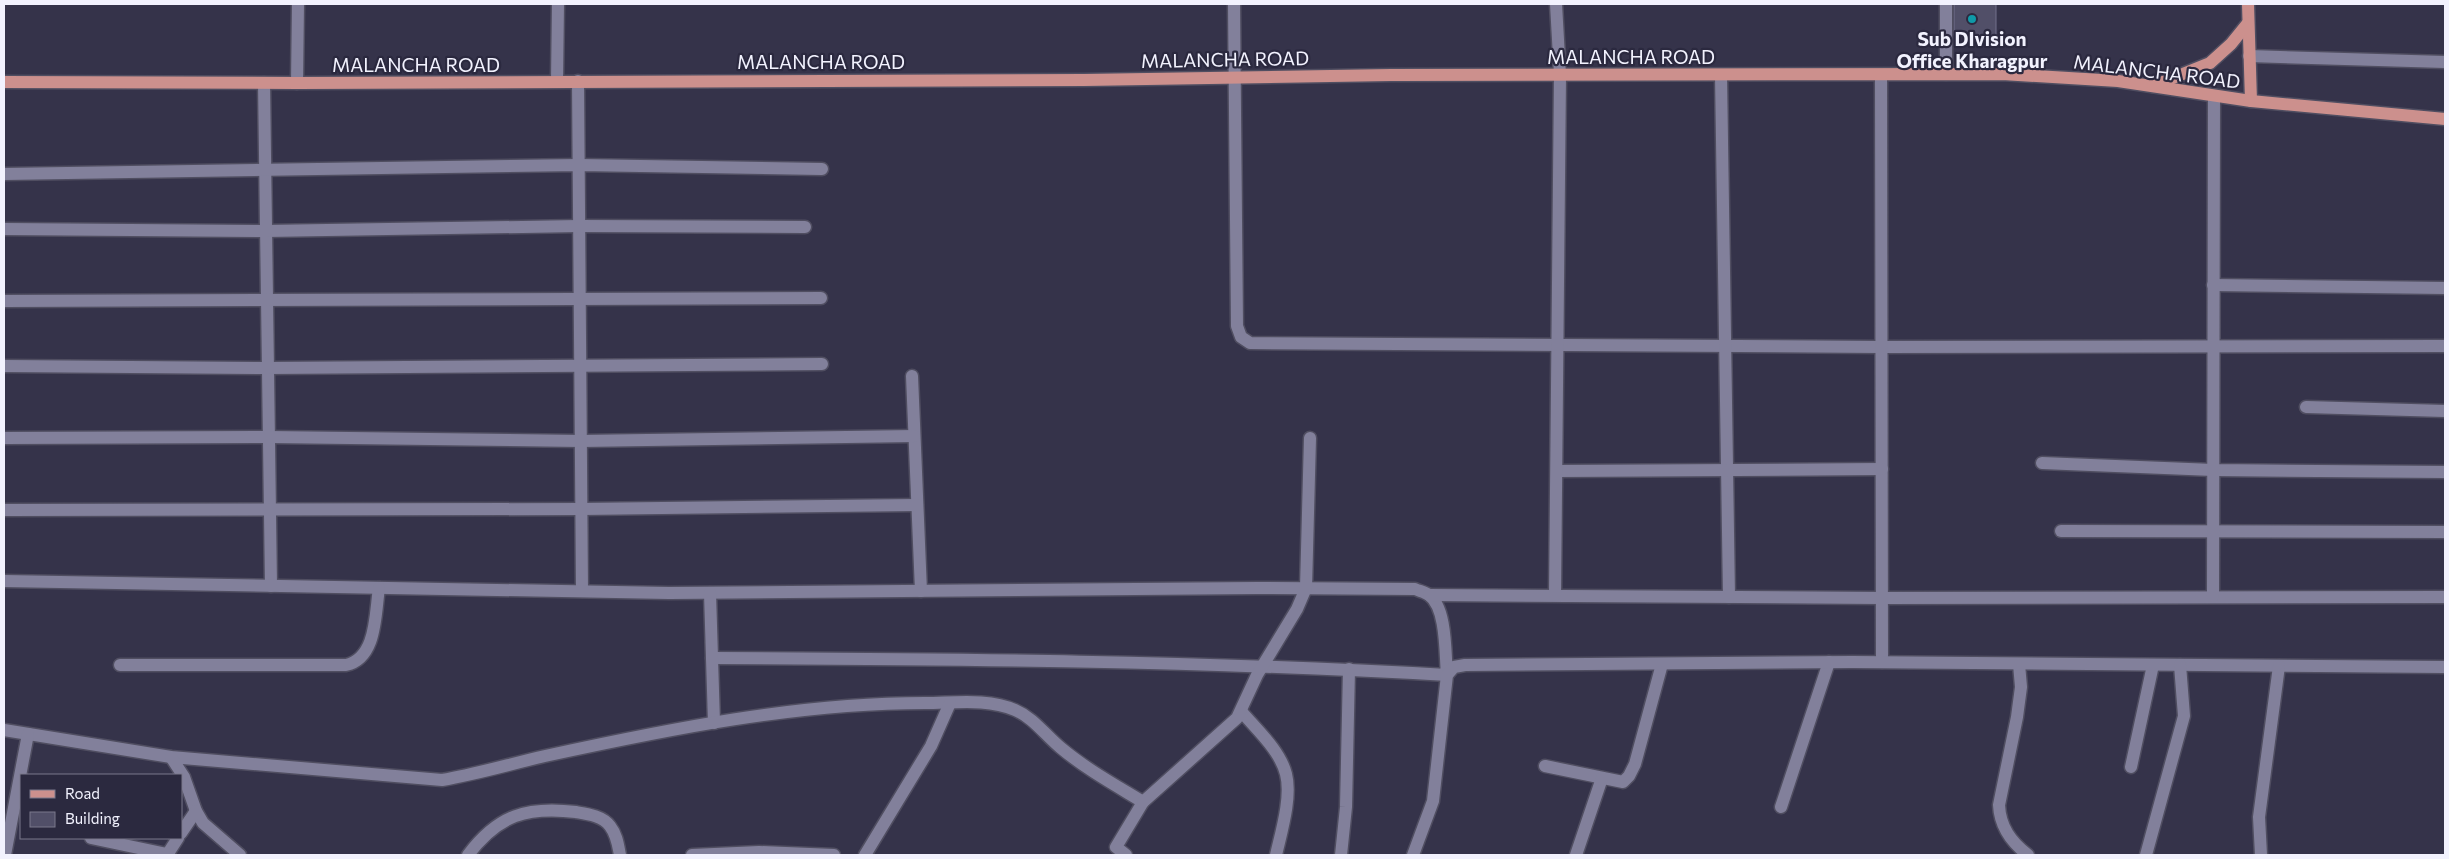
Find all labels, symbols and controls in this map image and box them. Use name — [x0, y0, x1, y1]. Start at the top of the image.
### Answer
marker: Sub DIvision Office Kharagpur — [1966, 13, 1978, 25]
place label: Sub DIvision Office Kharagpur — [1897, 27, 2048, 72]
street label: MALANCHA ROAD — [1547, 45, 1715, 68]
street label: MALANCHA ROAD — [1141, 46, 1309, 72]
street label: MALANCHA ROAD — [2072, 49, 2242, 93]
street label: MALANCHA ROAD — [737, 50, 905, 73]
street label: MALANCHA ROAD — [332, 53, 500, 76]
legend — [20, 774, 182, 839]
text: Road — [65, 784, 100, 802]
text: Building — [65, 809, 120, 827]

